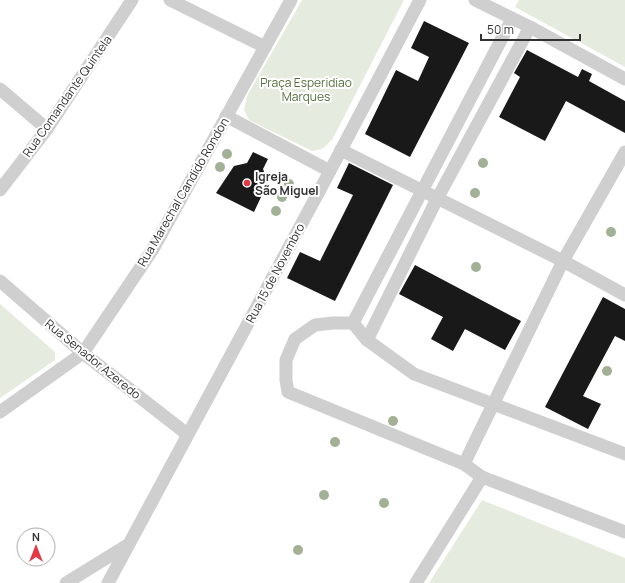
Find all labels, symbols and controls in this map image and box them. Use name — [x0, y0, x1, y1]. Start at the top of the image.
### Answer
scale bar — [481, 16, 580, 42]
text: 50 m — [487, 21, 514, 38]
street label: Rua Comandante Quintela — [18, 32, 116, 160]
park label: Praça Esperidiao Marques — [260, 74, 352, 105]
street label: Rua Marechal Candido Rondon — [133, 114, 233, 270]
place label: Igreja São Miguel — [255, 168, 319, 199]
marker: Igreja São Miguel — [242, 178, 252, 188]
street label: Rua 15 de Novembro — [242, 220, 308, 326]
street label: Rua Senador Azeredo — [42, 315, 144, 403]
north arrow — [16, 527, 56, 567]
text: N — [32, 529, 40, 544]

